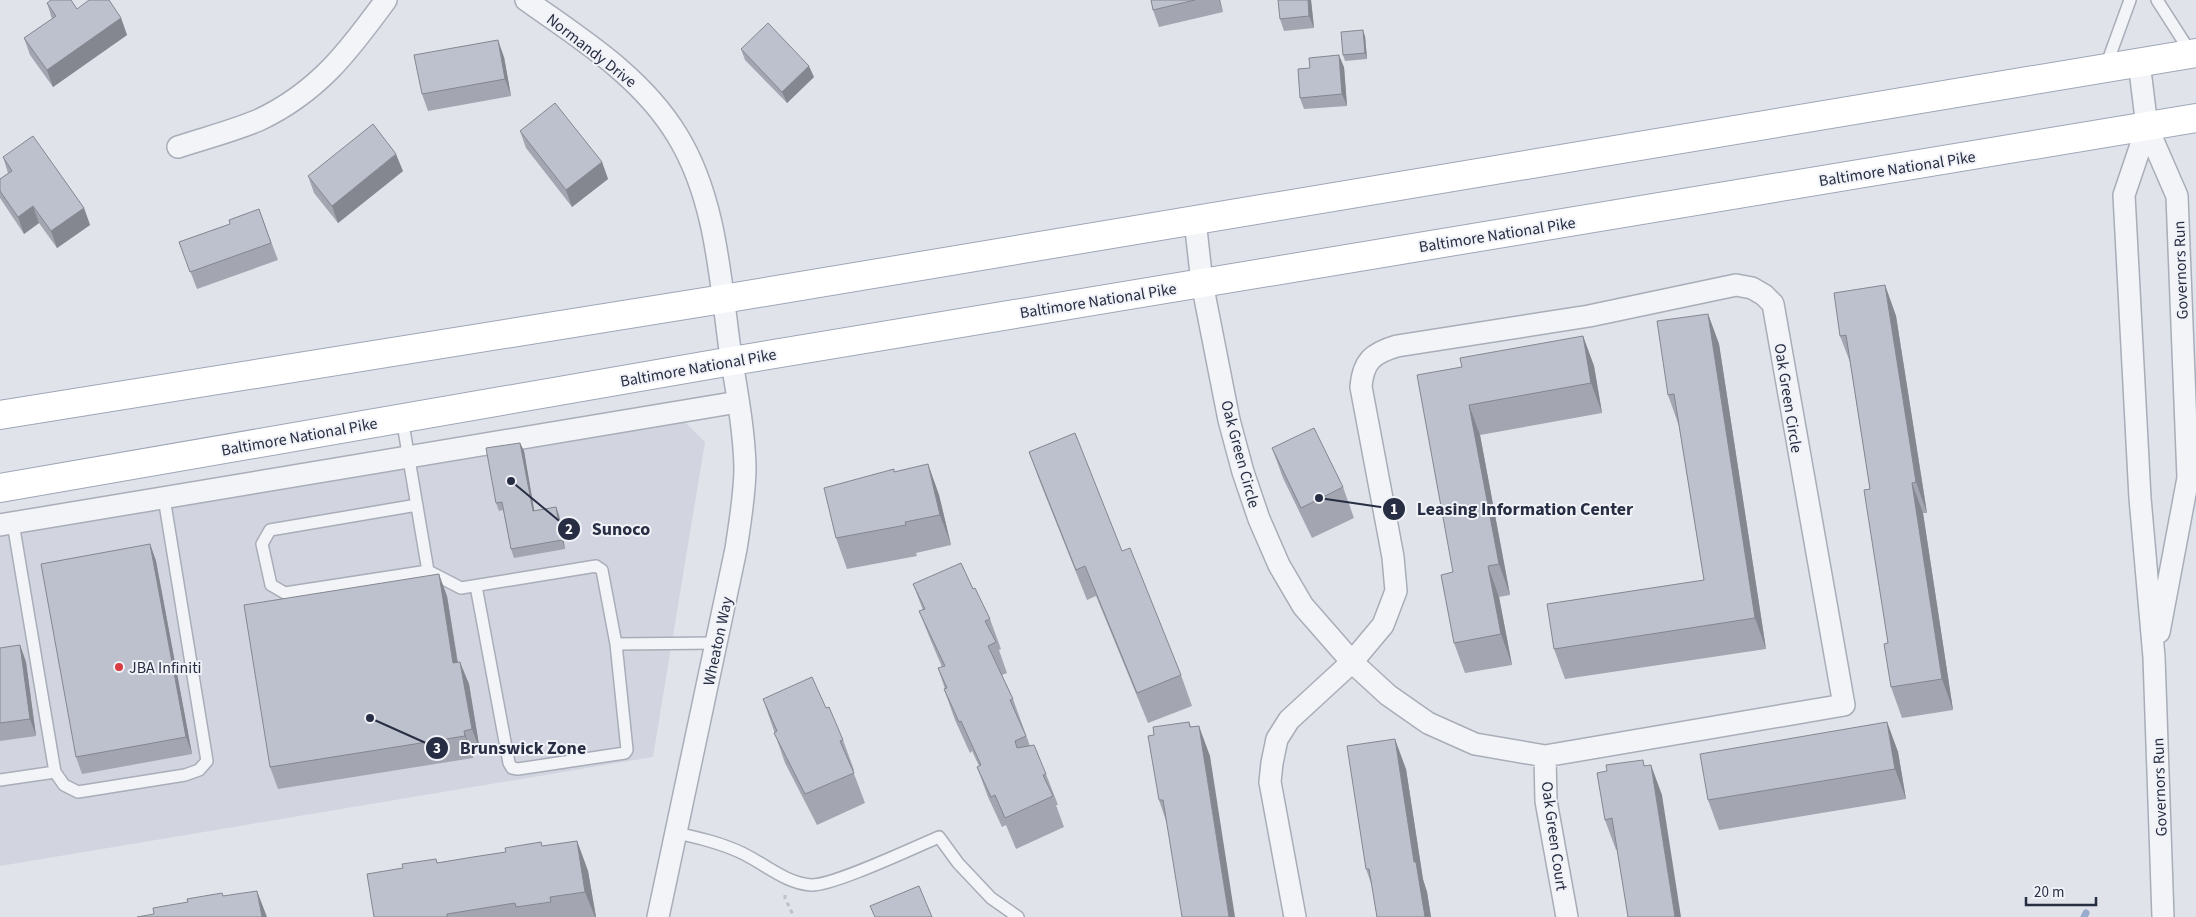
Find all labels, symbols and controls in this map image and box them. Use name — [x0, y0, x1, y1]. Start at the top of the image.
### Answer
street label: Normandy Drive — [542, 9, 641, 93]
street label: Baltimore National Pike — [1817, 146, 1977, 192]
street label: Baltimore National Pike — [1417, 212, 1577, 258]
street label: Governors Run — [2168, 220, 2194, 320]
street label: Baltimore National Pike — [1018, 278, 1178, 324]
street label: Oak Green Circle — [1768, 342, 1808, 455]
street label: Baltimore National Pike — [618, 343, 778, 393]
street label: Oak Green Circle — [1215, 398, 1265, 511]
street label: Baltimore National Pike — [219, 412, 379, 462]
callout: Leasing Information Center — [1381, 493, 1643, 526]
text: Leasing Information Center — [1417, 497, 1634, 522]
text: 1 — [1390, 499, 1398, 520]
callout: Sunoco — [557, 512, 660, 545]
text: Sunoco — [592, 517, 650, 542]
text: 2 — [565, 519, 573, 540]
street label: Wheaton Way — [698, 594, 738, 688]
place label: JBA Infiniti — [129, 657, 202, 679]
marker: JBA Infiniti — [113, 661, 125, 673]
callout: Brunswick Zone — [425, 731, 596, 764]
text: Brunswick Zone — [460, 736, 586, 761]
street label: Governors Run — [2147, 737, 2173, 837]
text: 3 — [433, 738, 441, 759]
street label: Oak Green Court — [1535, 780, 1573, 893]
scale bar — [2026, 874, 2096, 906]
text: 20 m — [2034, 882, 2064, 903]

